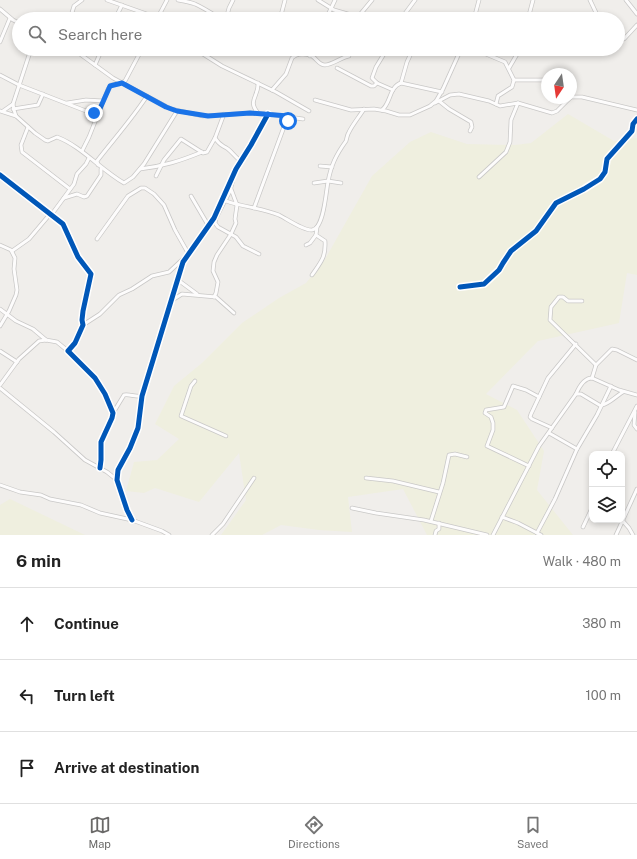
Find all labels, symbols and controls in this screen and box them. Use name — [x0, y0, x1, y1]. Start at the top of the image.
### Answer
search box — [12, 12, 625, 56]
icon: search — [26, 23, 48, 45]
text: Search here — [58, 26, 142, 43]
north arrow — [541, 68, 577, 104]
route end — [85, 104, 103, 122]
route start — [279, 112, 297, 130]
map controls — [589, 451, 625, 523]
button: locate — [589, 451, 625, 487]
button: layers — [589, 487, 625, 523]
text: 6 min — [16, 551, 61, 571]
text: Walk · 480 m — [543, 554, 621, 569]
icon: ahead — [16, 613, 38, 635]
text: Continue — [54, 615, 119, 632]
text: 380 m — [582, 616, 621, 631]
icon: left — [16, 685, 38, 707]
text: Turn left — [54, 687, 115, 704]
text: 100 m — [585, 688, 621, 703]
icon: arrive — [16, 757, 38, 779]
text: Arrive at destination — [54, 759, 199, 776]
tab: Map — [89, 814, 111, 850]
tab: Directions — [288, 814, 340, 850]
tab: Saved — [517, 814, 548, 850]

